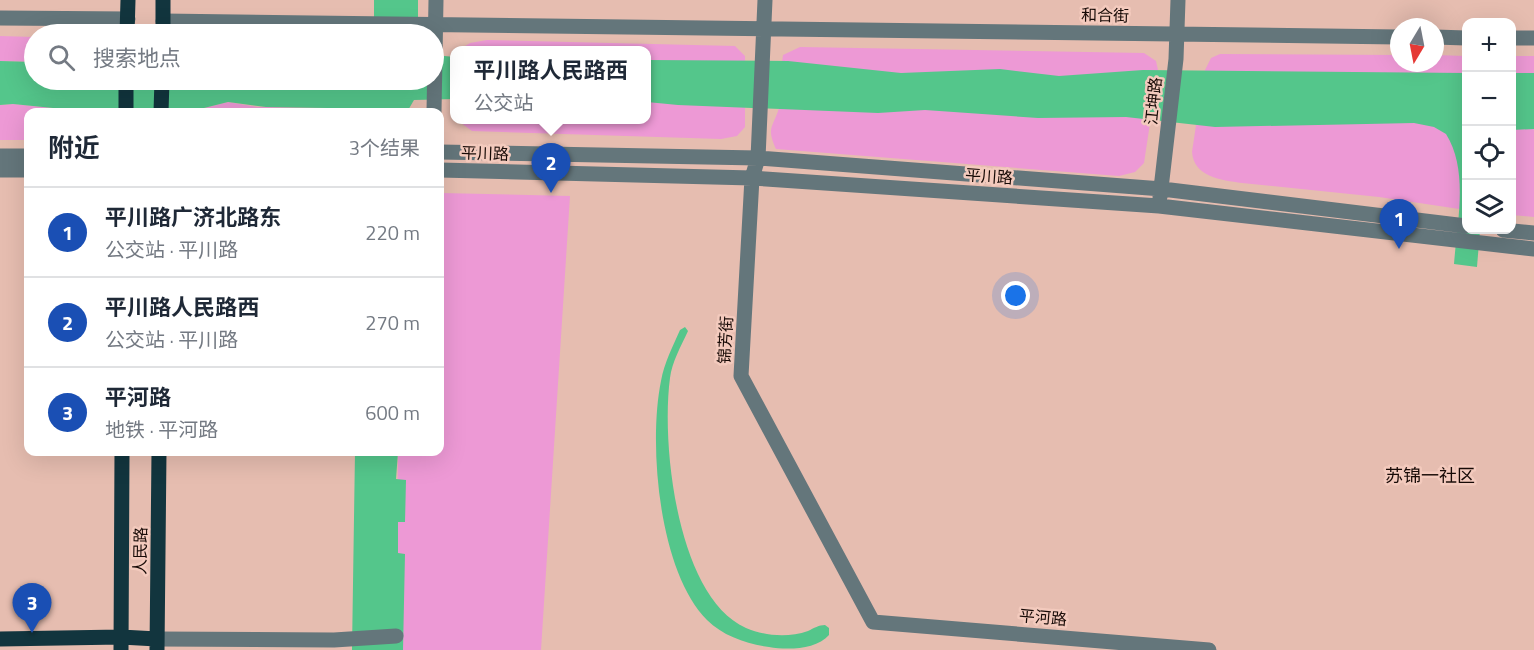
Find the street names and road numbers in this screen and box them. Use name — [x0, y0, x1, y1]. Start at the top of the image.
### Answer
street label: 和合街 — [1081, 3, 1129, 27]
street label: 江坤路 — [1139, 76, 1167, 126]
street label: 平川路 — [461, 140, 509, 166]
street label: 平川路 — [964, 162, 1014, 190]
street label: 锦芳街 — [712, 315, 738, 365]
street label: 人民路 — [128, 527, 152, 575]
street label: 平河路 — [1018, 603, 1068, 631]

